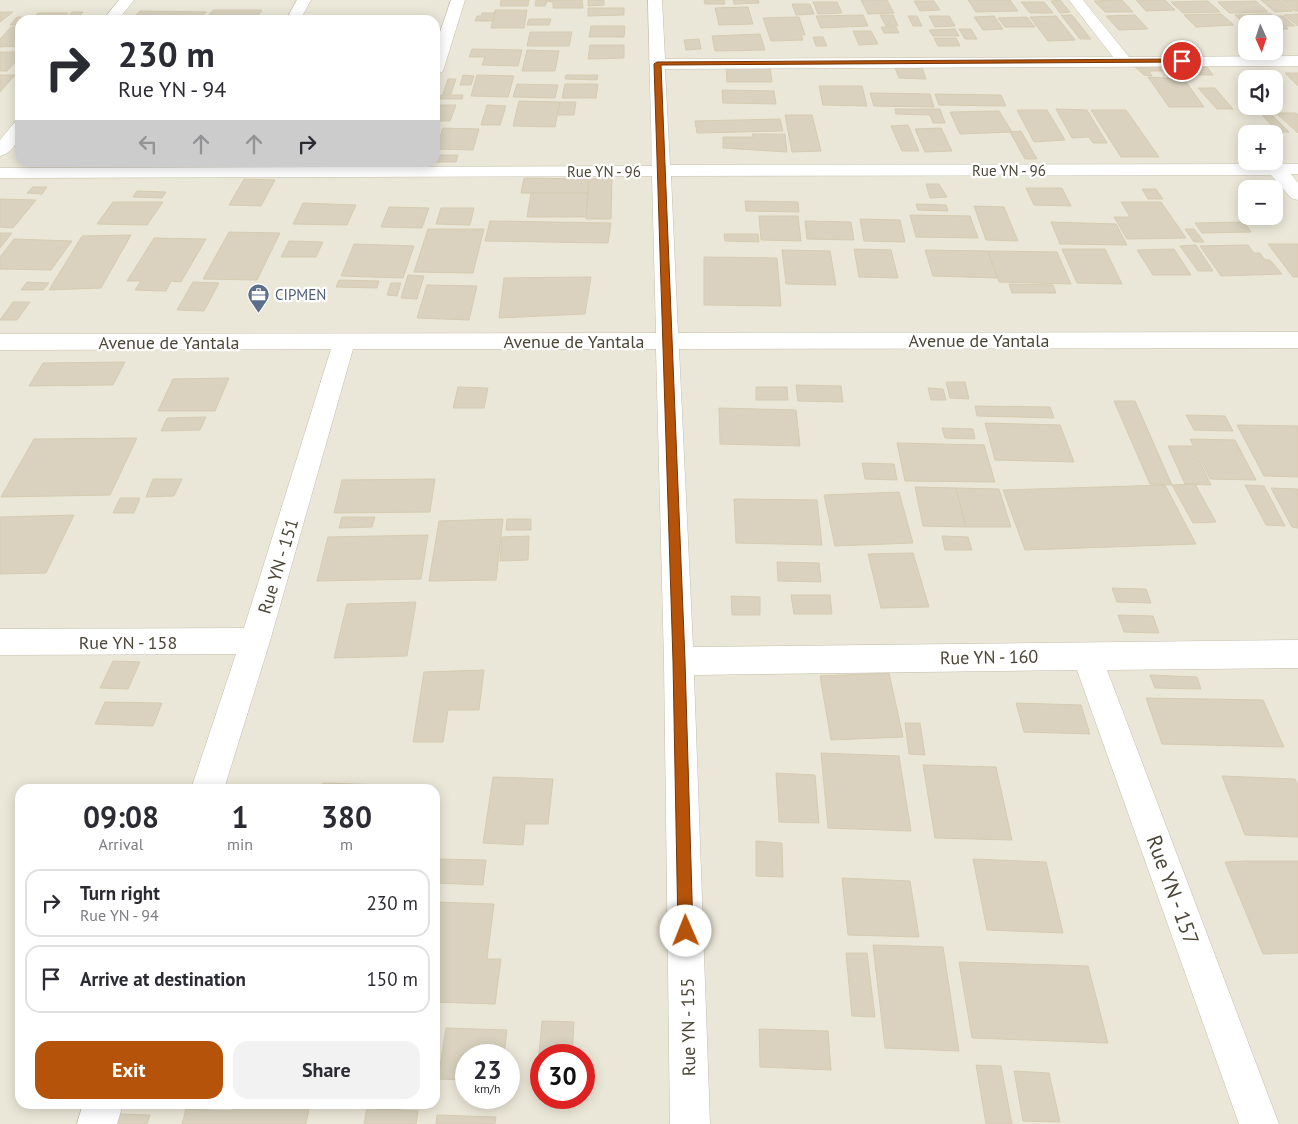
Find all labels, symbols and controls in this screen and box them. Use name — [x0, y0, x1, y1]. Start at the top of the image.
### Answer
north arrow — [1238, 15, 1282, 60]
map controls — [1238, 15, 1283, 225]
text: 230 m — [118, 31, 215, 77]
icon: right — [35, 35, 100, 100]
pin — [1161, 40, 1203, 82]
icon: arrive — [1168, 47, 1196, 75]
button: sound — [1238, 70, 1283, 115]
text: Rue YN - 94 — [118, 75, 226, 103]
button: + — [1238, 125, 1283, 170]
icon: left — [134, 130, 162, 158]
icon: ahead — [187, 130, 215, 158]
icon: ahead — [240, 130, 268, 158]
icon: right — [293, 130, 321, 158]
street label: Rue YN - 96 — [972, 161, 1046, 180]
street label: Rue YN - 96 — [567, 162, 641, 181]
button: − — [1238, 180, 1283, 225]
office icon: CIPMEN — [247, 282, 271, 313]
place label: CIPMEN — [275, 285, 326, 304]
street label: Avenue de Yantala — [909, 329, 1049, 352]
street label: Avenue de Yantala — [504, 330, 644, 353]
street label: Avenue de Yantala — [99, 331, 239, 354]
street label: Rue YN - 151 — [253, 516, 303, 616]
street label: Rue YN - 158 — [79, 631, 177, 654]
street label: Rue YN - 160 — [940, 645, 1039, 669]
text: 09:08 — [83, 797, 159, 836]
text: 1 — [232, 797, 249, 836]
text: 380 — [321, 797, 372, 836]
street label: Rue YN - 157 — [1141, 831, 1205, 949]
text: Arrival — [99, 834, 143, 854]
text: min — [227, 834, 253, 854]
text: m — [340, 834, 353, 854]
text: Turn right — [80, 881, 160, 905]
icon: right — [37, 889, 65, 917]
text: 230 m — [366, 891, 418, 915]
position arrow — [659, 904, 711, 956]
text: Rue YN - 94 — [80, 905, 159, 925]
icon: arrive — [37, 965, 65, 993]
text: Arrive at destination — [80, 967, 246, 991]
text: 150 m — [366, 967, 418, 991]
street label: Rue YN - 155 — [676, 978, 700, 1076]
button: Exit — [35, 1041, 223, 1099]
button: Share — [233, 1041, 420, 1099]
speed limit sign: 30 — [530, 1044, 595, 1109]
text: 23 — [473, 1054, 502, 1086]
text: km/h — [474, 1081, 501, 1096]

